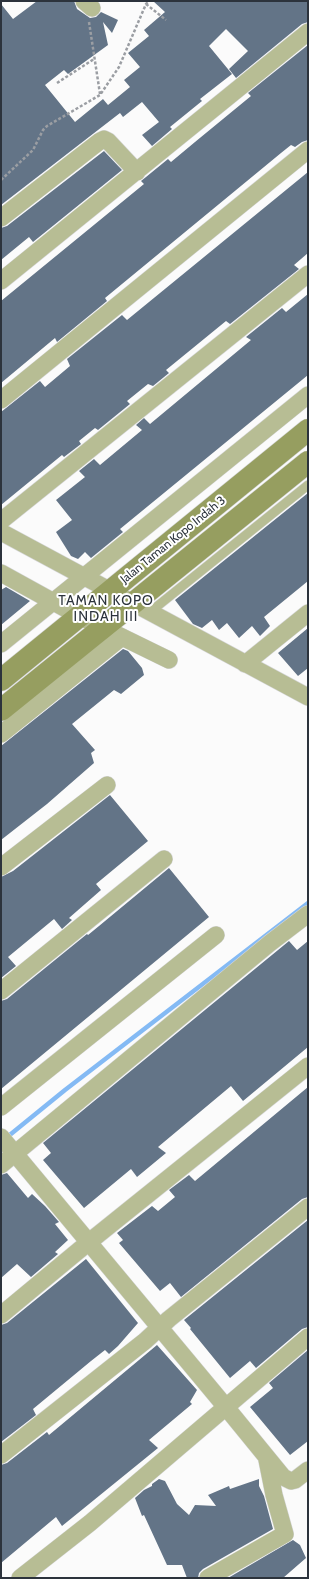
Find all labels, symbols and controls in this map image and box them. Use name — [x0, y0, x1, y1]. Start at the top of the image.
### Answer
street label: Jalan Taman Kopo Indah 3 — [118, 493, 228, 587]
district label: TAMAN KOPO INDAH III — [58, 593, 154, 626]

